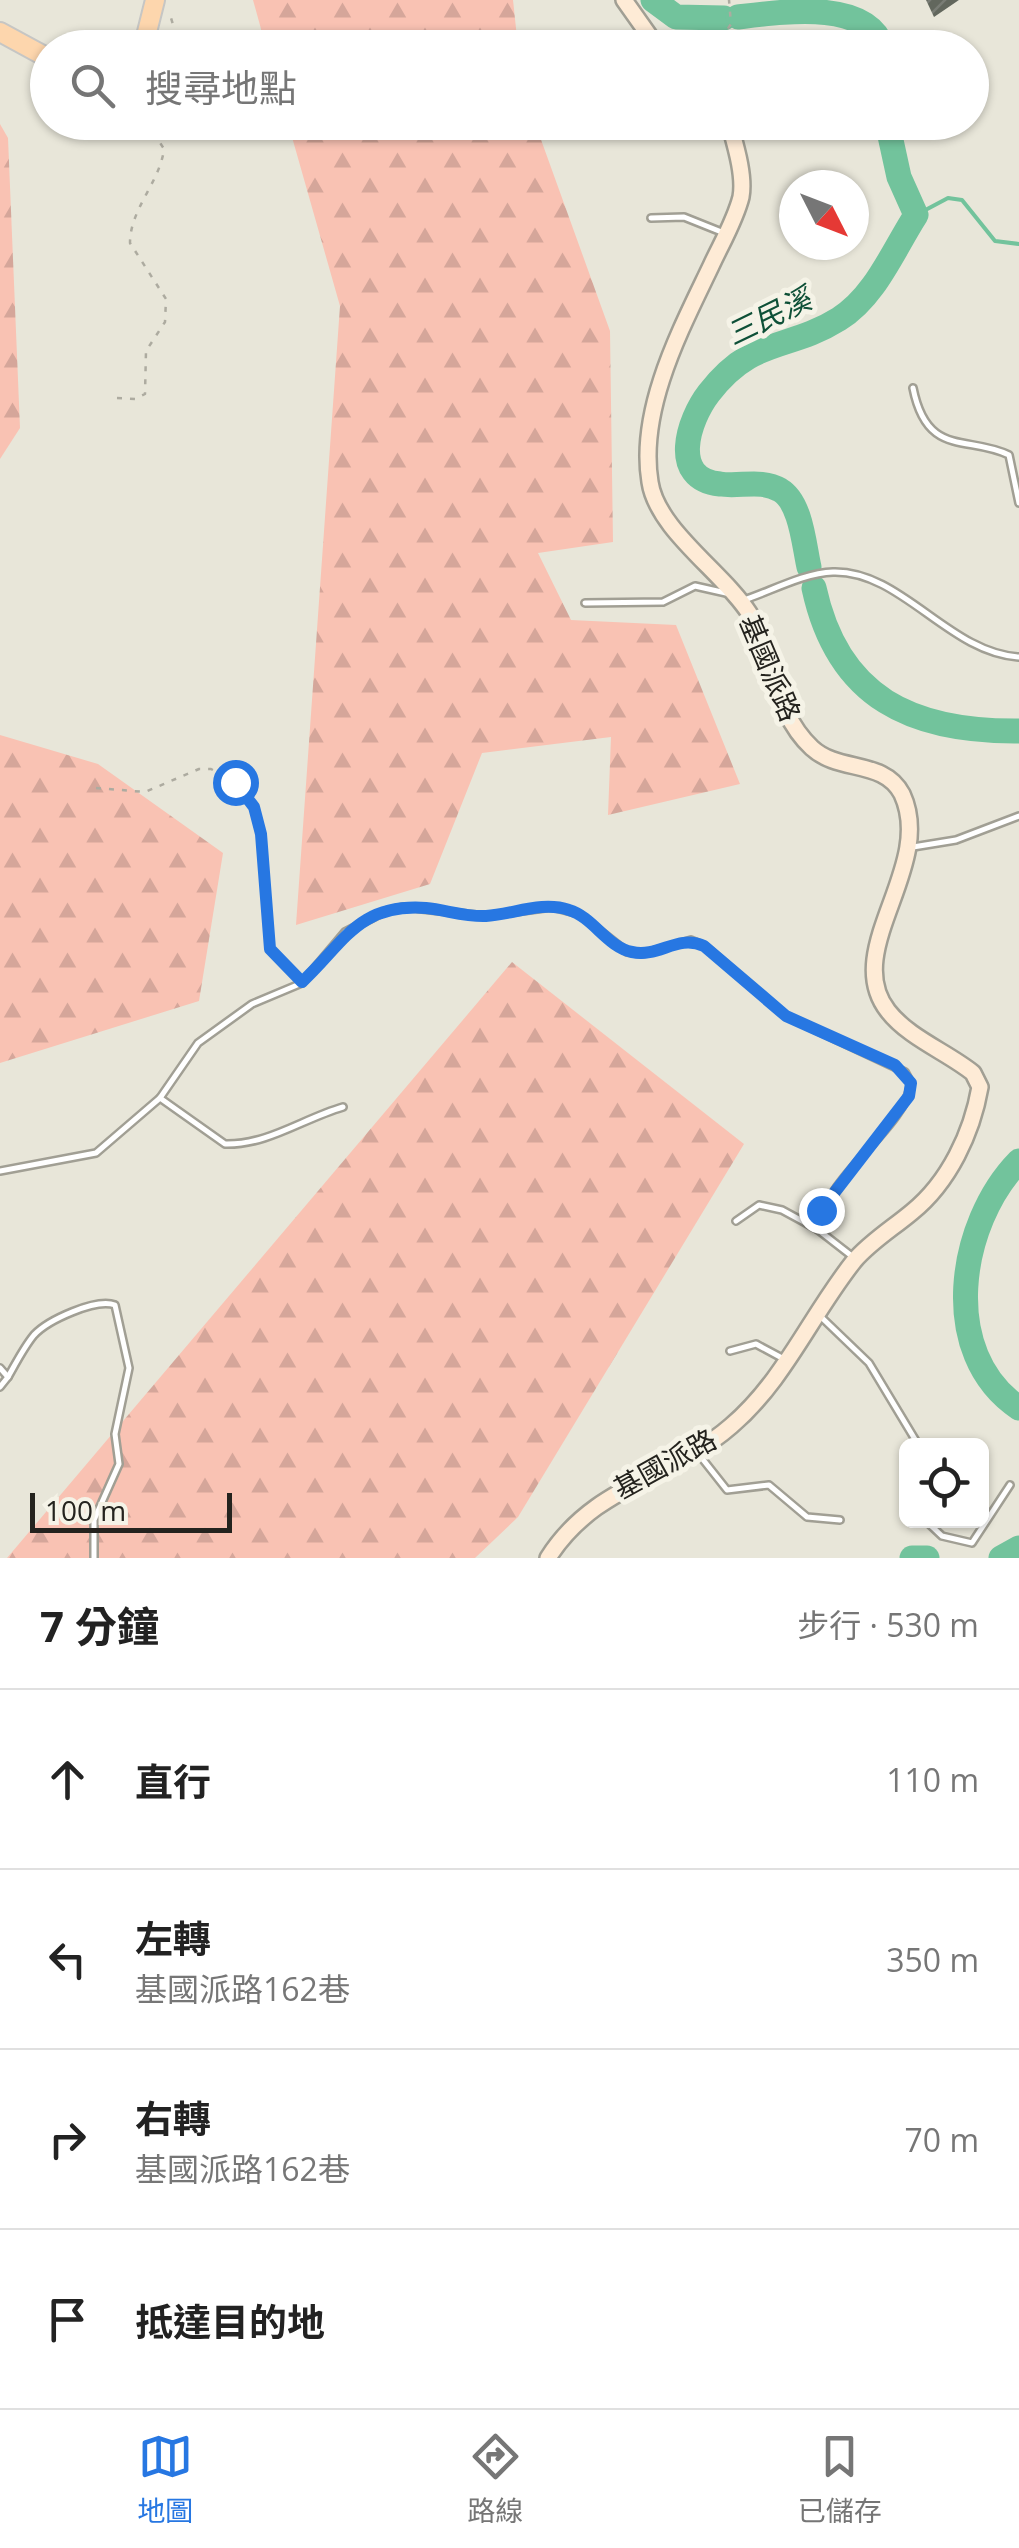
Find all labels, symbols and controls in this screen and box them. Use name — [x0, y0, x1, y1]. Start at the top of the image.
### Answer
search box — [30, 30, 989, 140]
icon: search — [65, 58, 120, 113]
text: 搜尋地點 — [145, 61, 297, 113]
north arrow — [779, 170, 869, 260]
water label: 三民溪 — [719, 276, 821, 354]
street label: 基國派路 — [732, 609, 810, 727]
route start — [213, 760, 259, 806]
route end — [799, 1188, 845, 1234]
street label: 基國派路 — [606, 1419, 723, 1507]
map controls — [899, 1438, 989, 1528]
button: locate — [899, 1438, 989, 1528]
scale bar — [30, 1488, 232, 1532]
text: 100 m — [45, 1491, 126, 1529]
text: 7 分鐘 — [40, 1597, 159, 1654]
text: 步行 · 530 m — [797, 1603, 979, 1646]
icon: ahead — [40, 1752, 95, 1807]
text: 直行 — [135, 1755, 211, 1807]
text: 110 m — [886, 1758, 979, 1801]
text: 左轉 — [135, 1912, 211, 1964]
icon: left — [40, 1932, 95, 1987]
text: 350 m — [886, 1938, 979, 1981]
text: 基國派路162巷 — [135, 1967, 350, 2010]
text: 右轉 — [135, 2092, 211, 2144]
icon: right — [40, 2112, 95, 2167]
text: 70 m — [904, 2118, 979, 2161]
text: 基國派路162巷 — [135, 2147, 350, 2190]
icon: arrive — [40, 2292, 95, 2347]
text: 抵達目的地 — [135, 2295, 325, 2347]
tab: 地圖 — [137, 2429, 193, 2529]
tab: 路線 — [467, 2429, 524, 2529]
tab: 已儲存 — [798, 2429, 882, 2529]

